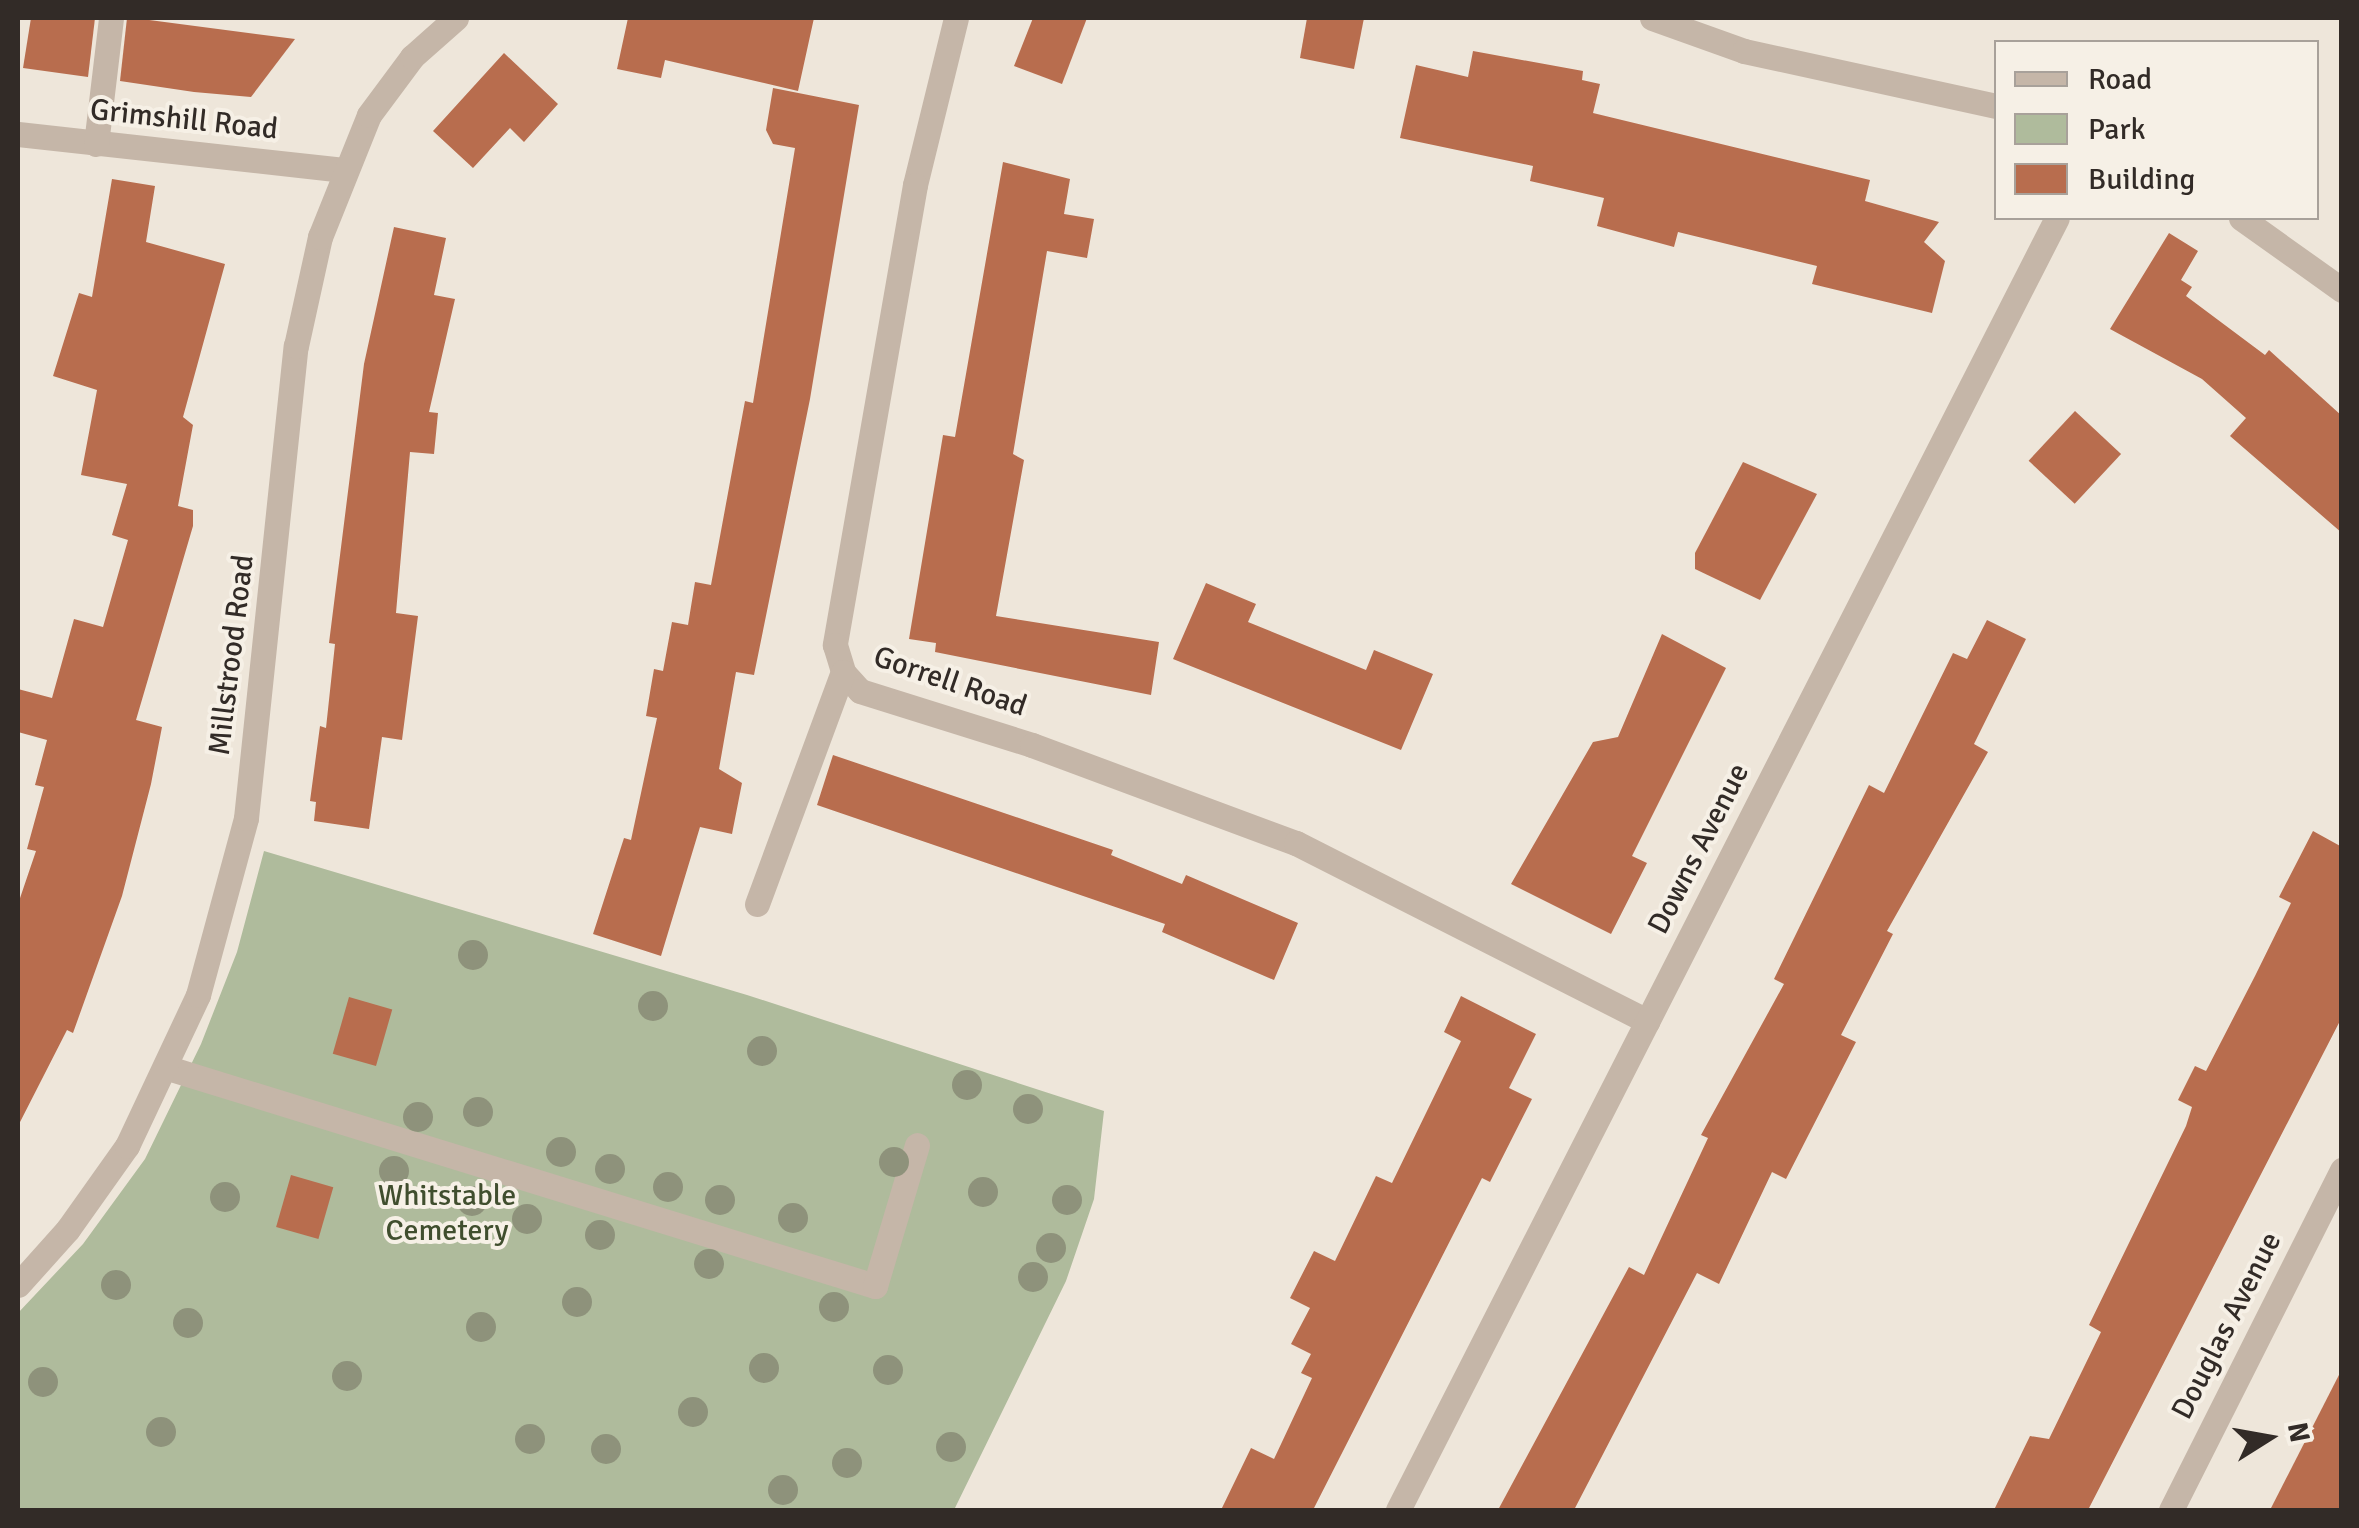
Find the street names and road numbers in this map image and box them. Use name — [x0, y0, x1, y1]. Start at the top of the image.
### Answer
street label: Grimshill Road — [88, 92, 280, 148]
street label: Millstrood Road — [202, 553, 262, 757]
street label: Gorrell Road — [869, 639, 1031, 725]
street label: Downs Avenue — [1641, 758, 1757, 940]
street label: Douglas Avenue — [2164, 1227, 2290, 1425]

